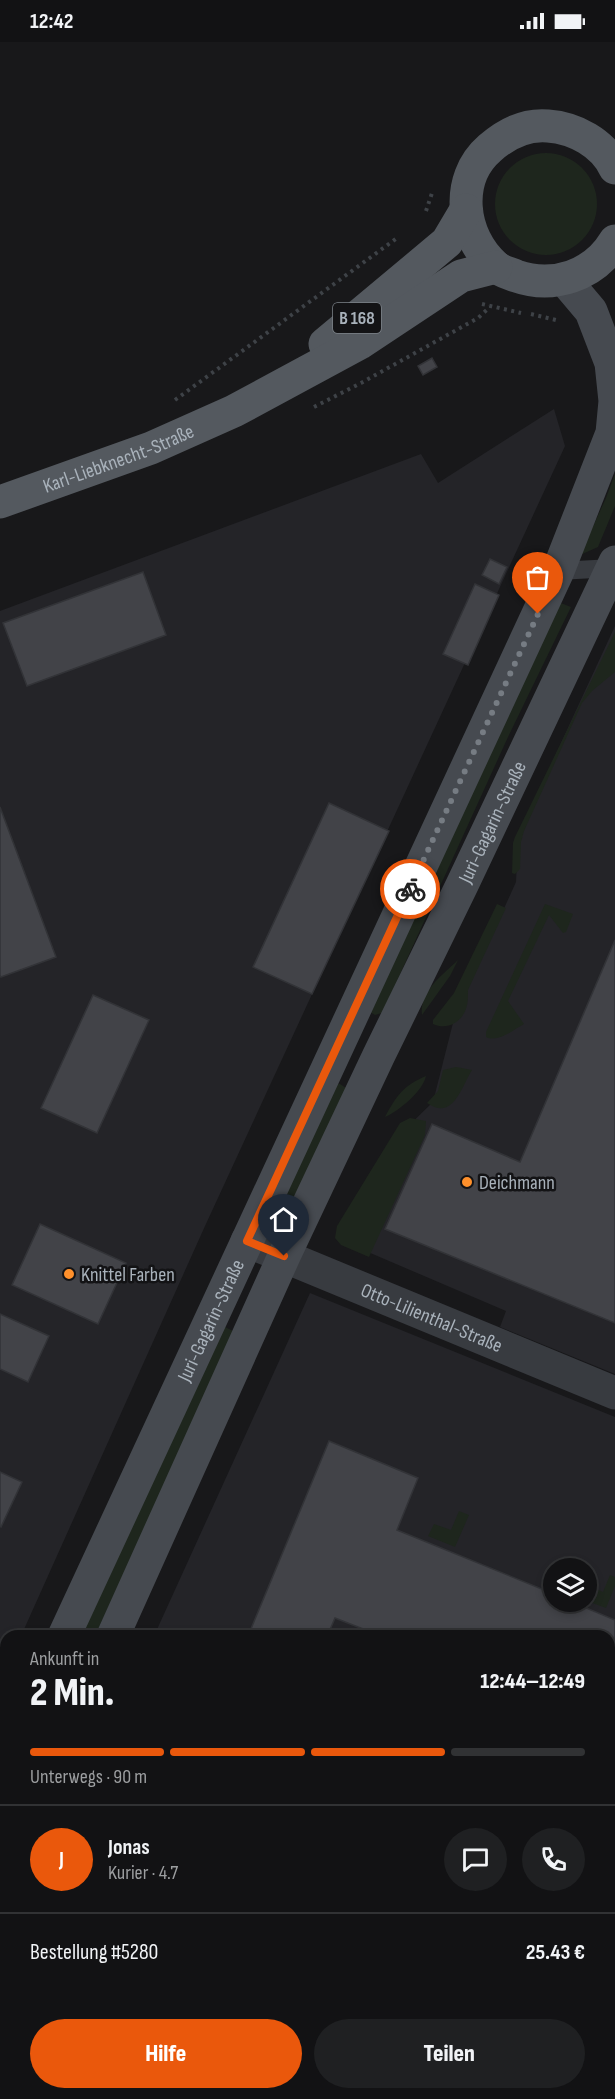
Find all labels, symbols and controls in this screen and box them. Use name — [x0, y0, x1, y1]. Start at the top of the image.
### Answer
text: 12:42 — [30, 8, 73, 35]
road number: B 168 — [333, 303, 381, 333]
street label: Karl-Liebknecht-Straße — [40, 419, 198, 499]
pin — [512, 552, 563, 614]
icon: bag — [521, 561, 554, 594]
street label: Juri-Gagarin-Straße — [453, 758, 532, 888]
courier — [380, 859, 440, 919]
icon: bike — [394, 873, 427, 906]
place label: Deichmann — [479, 1171, 555, 1195]
marker: Deichmann — [460, 1175, 474, 1189]
pin — [258, 1194, 309, 1256]
icon: home — [267, 1203, 300, 1236]
street label: Juri-Gagarin-Straße — [172, 1256, 250, 1387]
place label: Knittel Farben — [81, 1263, 175, 1287]
marker: Knittel Farben — [62, 1267, 76, 1281]
street label: Otto-Lilienthal-Straße — [357, 1278, 506, 1358]
map controls — [543, 1558, 597, 1612]
button: layers — [543, 1558, 597, 1612]
text: Ankunft in — [30, 1647, 99, 1671]
text: 12:44–12:49 — [480, 1668, 585, 1695]
text: 2 Min. — [30, 1670, 114, 1717]
text: Unterwegs · 90 m — [30, 1765, 147, 1789]
button: chat — [444, 1828, 507, 1891]
button: phone — [522, 1828, 585, 1891]
text: Jonas — [108, 1834, 150, 1861]
text: J — [59, 1846, 64, 1873]
text: Kurier · 4.7 — [108, 1861, 178, 1885]
text: Bestellung #5280 — [30, 1939, 158, 1966]
text: 25.43 € — [526, 1939, 585, 1966]
button: Hilfe — [30, 2019, 302, 2088]
button: Teilen — [314, 2019, 585, 2088]

